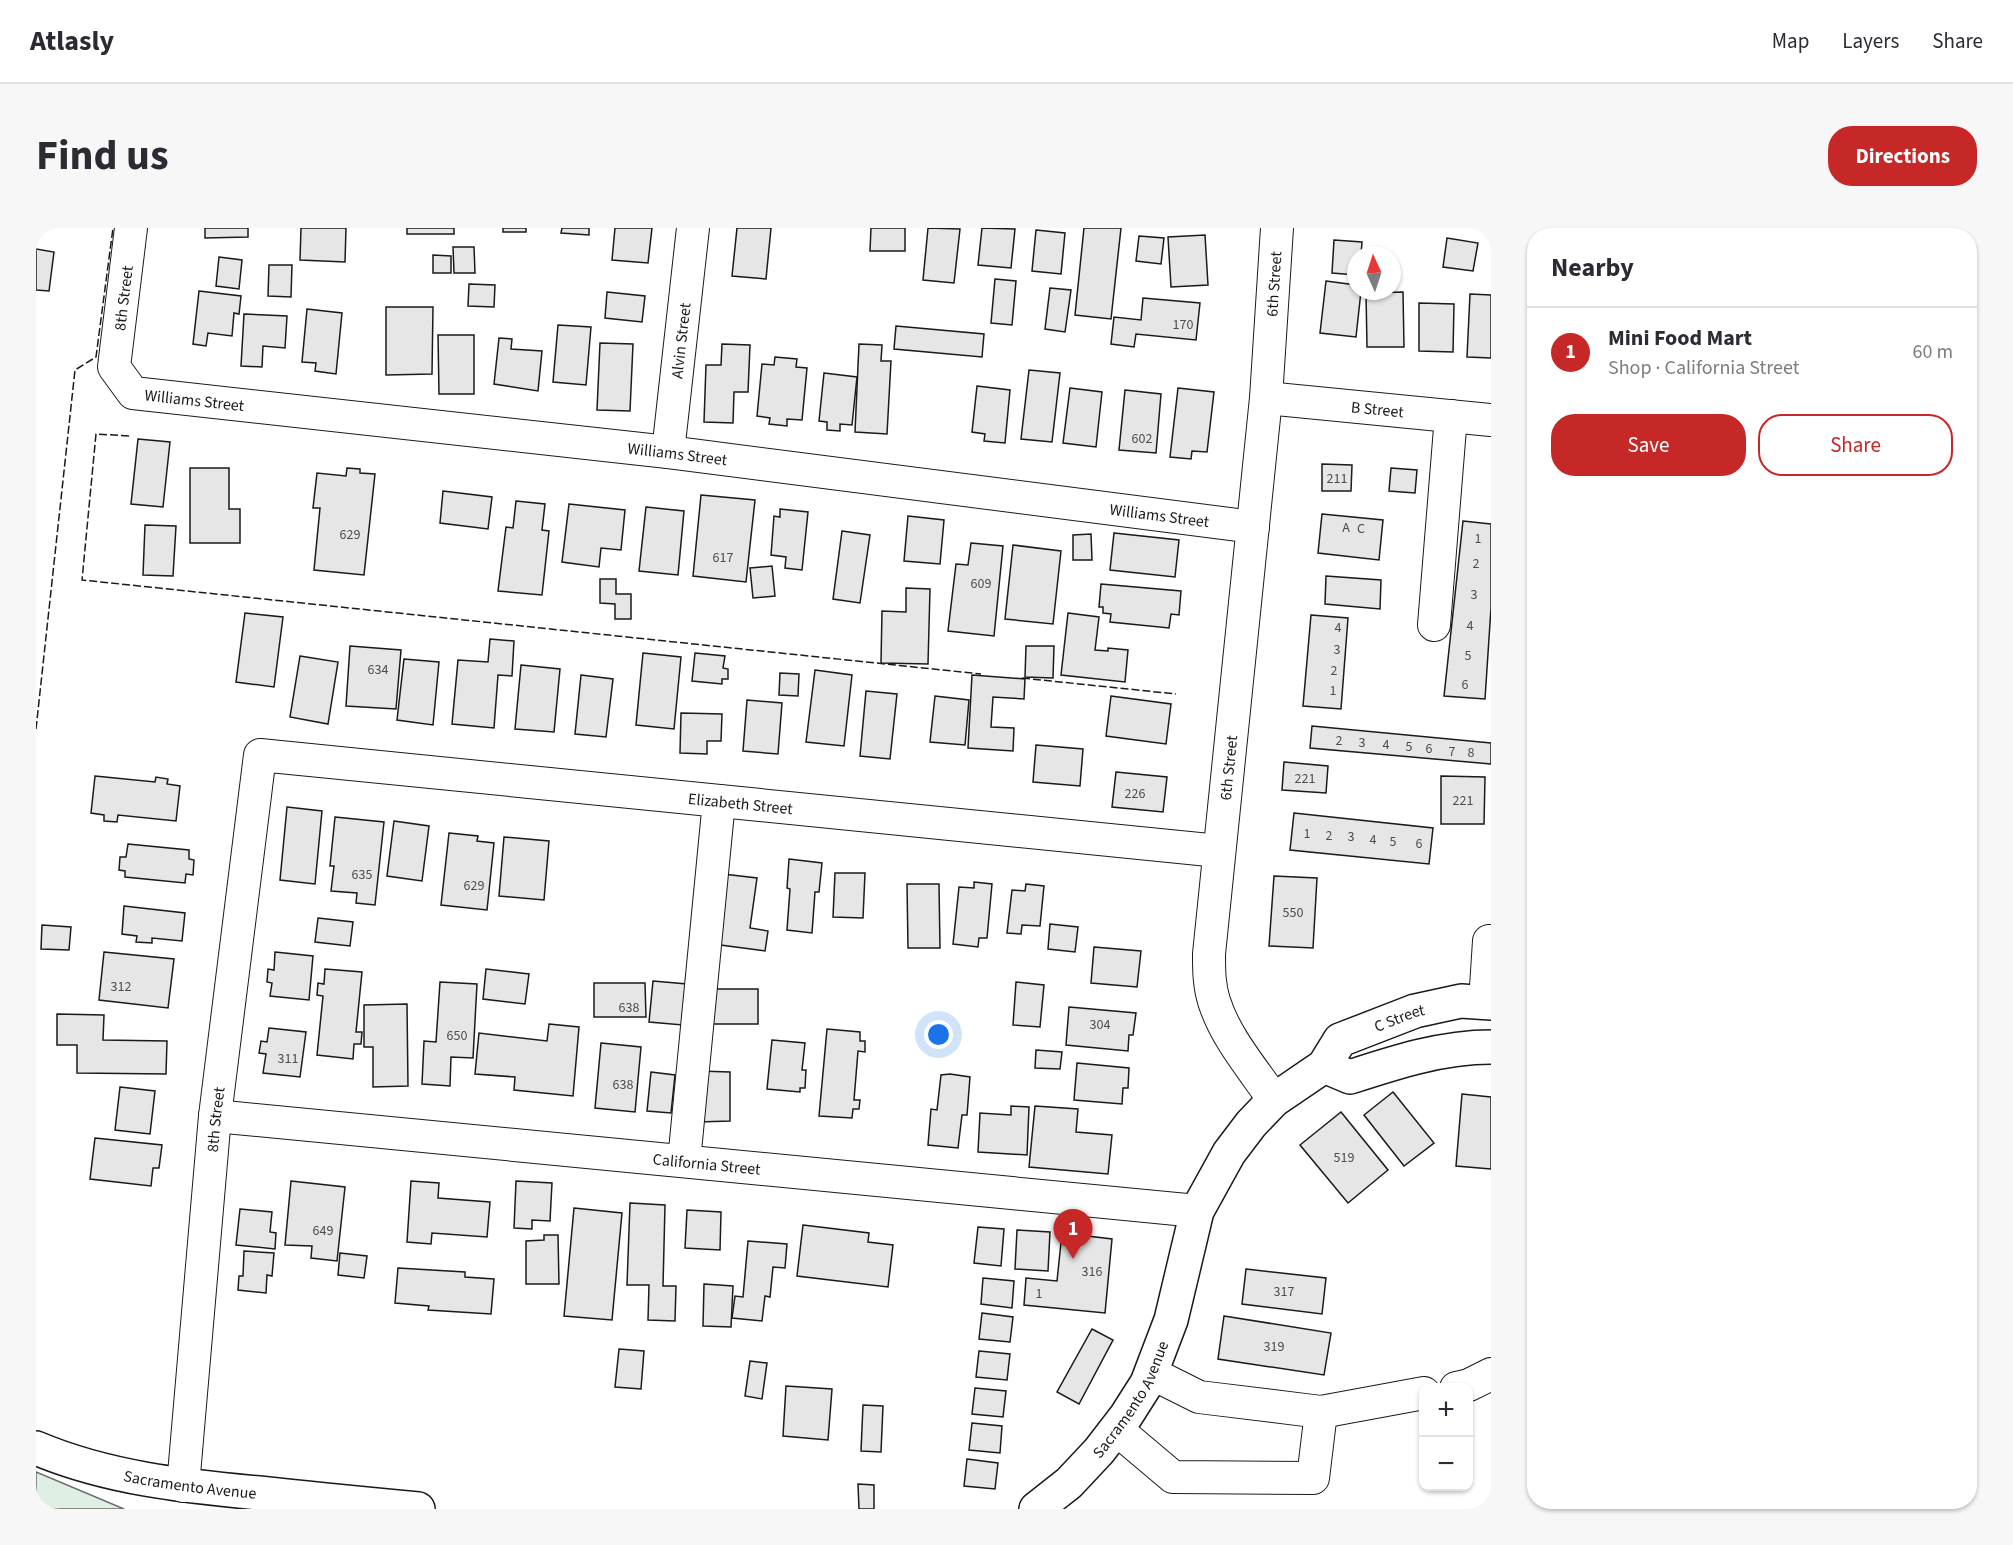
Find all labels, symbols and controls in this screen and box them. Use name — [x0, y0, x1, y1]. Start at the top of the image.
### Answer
text: Atlasly — [30, 21, 114, 61]
text: Map — [1772, 26, 1809, 56]
text: Layers — [1842, 26, 1899, 56]
text: Share — [1932, 26, 1983, 56]
text: Find us — [36, 126, 169, 186]
button: Directions — [1828, 126, 1977, 186]
north arrow — [1347, 246, 1401, 300]
text: Nearby — [1551, 249, 1634, 286]
street label: 6th Street — [1261, 250, 1288, 317]
street label: 8th Street — [109, 264, 139, 332]
street label: Alvin Street — [666, 301, 697, 380]
house number: 170 — [1173, 315, 1193, 335]
text: Mini Food Mart — [1608, 322, 1752, 354]
text: 1 — [1565, 338, 1576, 366]
text: 60 m — [1913, 338, 1953, 366]
text: Shop · California Street — [1608, 354, 1799, 382]
street label: Williams Street — [143, 384, 246, 417]
street label: B Street — [1350, 396, 1405, 423]
button: Save — [1551, 414, 1746, 476]
button: Share — [1758, 414, 1953, 476]
house number: 602 — [1132, 429, 1152, 449]
street label: Williams Street — [626, 438, 729, 472]
house number: 211 — [1327, 469, 1347, 489]
street label: Williams Street — [1108, 499, 1211, 533]
house number: A — [1342, 518, 1350, 538]
house number: C — [1357, 519, 1365, 539]
house number: 629 — [340, 525, 360, 545]
house number: 1 — [1475, 529, 1482, 549]
house number: 617 — [713, 548, 733, 568]
house number: 2 — [1473, 554, 1480, 574]
house number: 609 — [971, 574, 991, 594]
house number: 3 — [1471, 585, 1478, 605]
house number: 4 — [1467, 616, 1474, 636]
house number: 4 — [1335, 618, 1342, 638]
house number: 3 — [1334, 640, 1341, 660]
house number: 5 — [1465, 646, 1472, 666]
house number: 634 — [368, 660, 388, 680]
house number: 2 — [1331, 661, 1338, 681]
house number: 6 — [1462, 675, 1469, 695]
house number: 1 — [1330, 681, 1337, 701]
house number: 2 — [1336, 731, 1343, 751]
house number: 3 — [1359, 733, 1366, 753]
street label: 6th Street — [1215, 734, 1243, 801]
house number: 4 — [1383, 735, 1390, 755]
house number: 5 — [1406, 737, 1413, 757]
house number: 6 — [1426, 739, 1433, 759]
house number: 7 — [1449, 742, 1456, 762]
house number: 8 — [1468, 743, 1475, 763]
house number: 221 — [1295, 769, 1315, 789]
house number: 226 — [1125, 784, 1145, 804]
street label: Elizabeth Street — [687, 788, 794, 820]
house number: 221 — [1453, 791, 1473, 811]
house number: 1 — [1304, 824, 1311, 844]
house number: 2 — [1326, 826, 1333, 846]
house number: 3 — [1348, 827, 1355, 847]
house number: 4 — [1370, 830, 1377, 850]
house number: 5 — [1390, 832, 1397, 852]
house number: 6 — [1416, 834, 1423, 854]
house number: 635 — [352, 865, 372, 885]
house number: 629 — [464, 876, 484, 896]
house number: 550 — [1283, 903, 1303, 923]
house number: 312 — [111, 977, 131, 997]
house number: 638 — [619, 998, 639, 1018]
street label: C Street — [1371, 999, 1427, 1038]
house number: 304 — [1090, 1015, 1110, 1035]
your location — [924, 1020, 953, 1049]
house number: 650 — [447, 1026, 467, 1046]
house number: 311 — [278, 1049, 298, 1069]
house number: 638 — [613, 1075, 633, 1095]
street label: 8th Street — [202, 1085, 231, 1153]
street label: California Street — [652, 1148, 762, 1181]
house number: 519 — [1334, 1148, 1354, 1168]
pin: 1 — [1054, 1210, 1092, 1259]
house number: 649 — [313, 1221, 333, 1241]
house number: 316 — [1082, 1262, 1102, 1282]
house number: 317 — [1274, 1282, 1294, 1302]
house number: 1 — [1036, 1284, 1043, 1304]
house number: 319 — [1264, 1337, 1284, 1357]
street label: Sacramento Avenue — [1088, 1338, 1174, 1463]
map controls — [1419, 1383, 1473, 1491]
button: + — [1419, 1383, 1473, 1437]
button: − — [1419, 1437, 1473, 1491]
street label: Sacramento Avenue — [122, 1465, 257, 1505]

